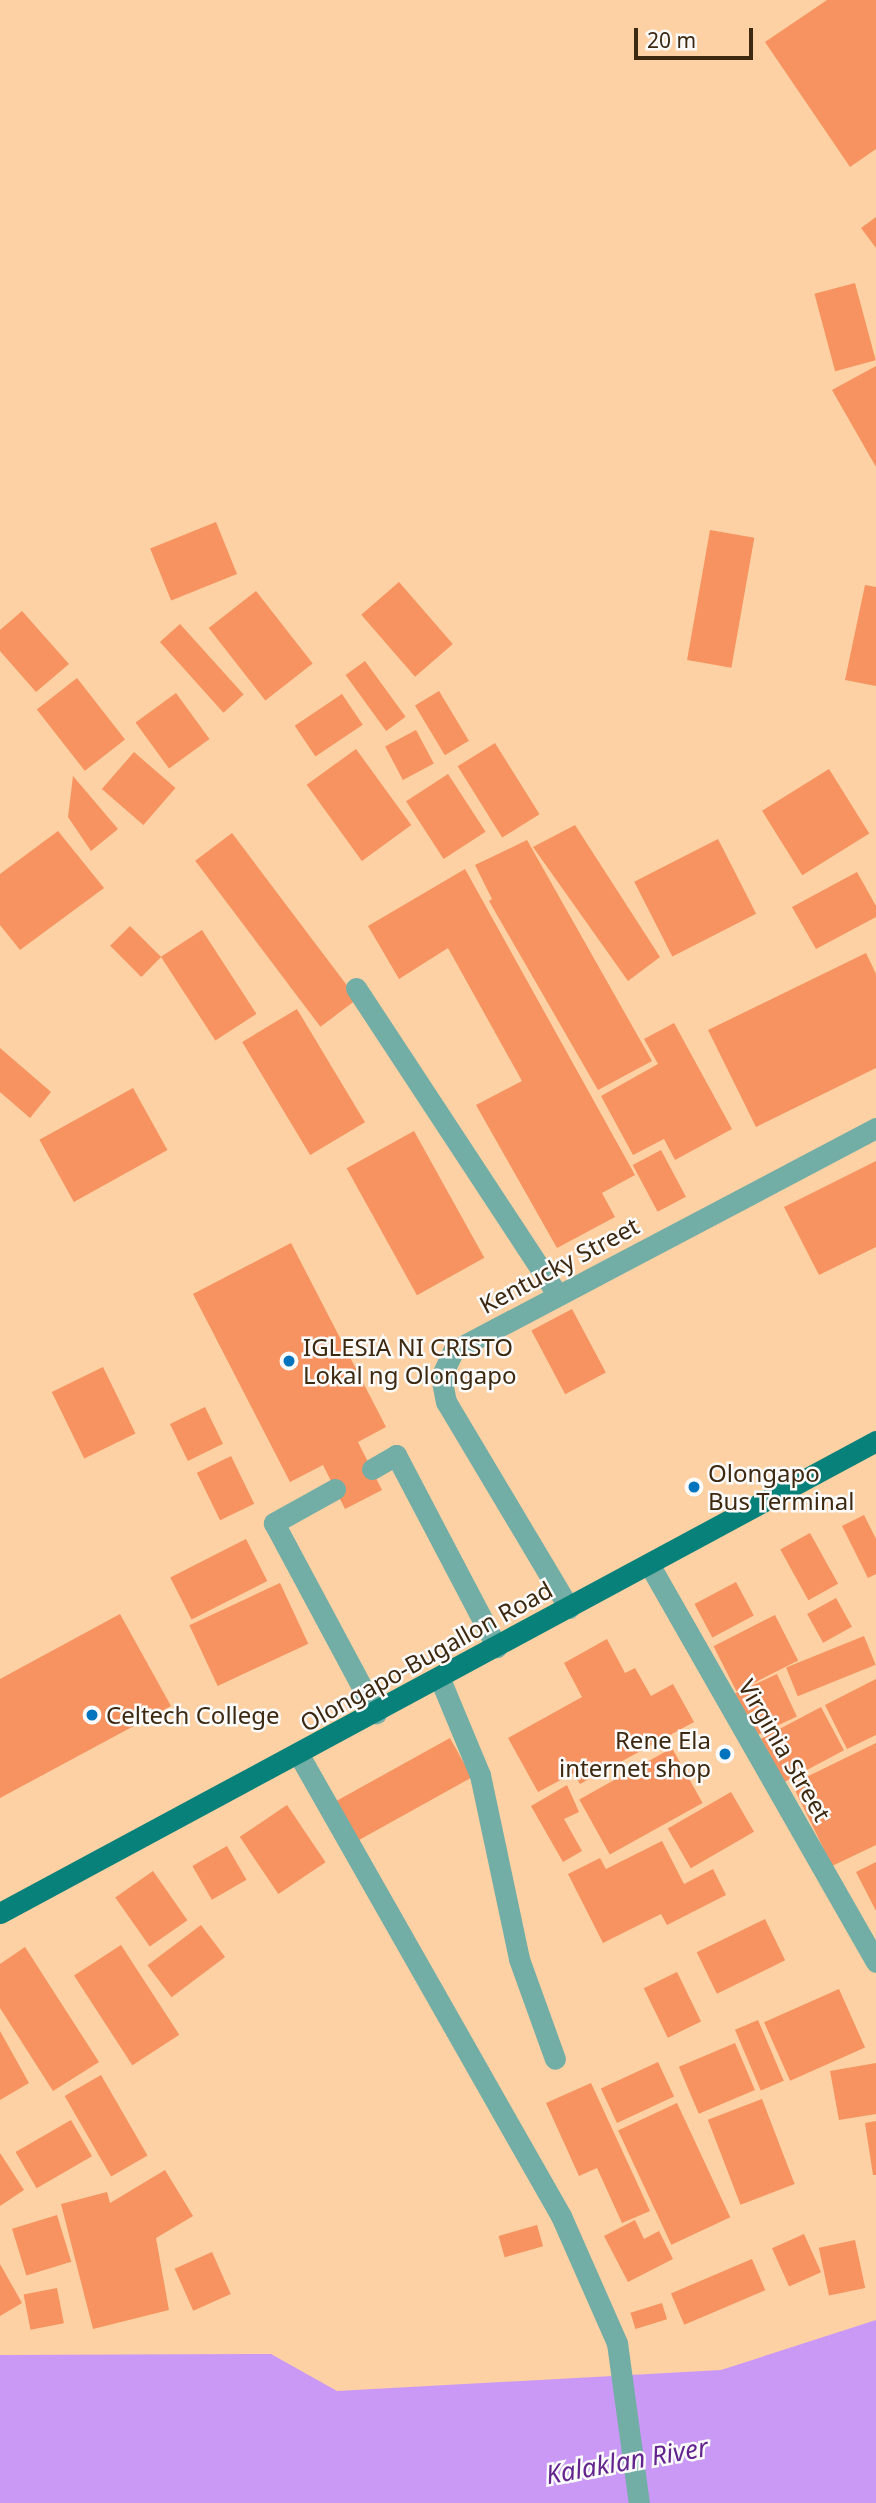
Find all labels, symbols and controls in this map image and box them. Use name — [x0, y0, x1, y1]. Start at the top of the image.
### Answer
scale bar — [638, 14, 757, 58]
text: 20 m — [647, 26, 696, 54]
street label: Kentucky Street — [474, 1211, 644, 1319]
place label: IGLESIA NI CRISTO Lokal ng Olongapo — [303, 1333, 516, 1389]
marker: IGLESIA NI CRISTO Lokal ng Olongapo — [281, 1353, 297, 1369]
place label: Olongapo Bus Terminal — [708, 1459, 854, 1515]
marker: Olongapo Bus Terminal — [686, 1479, 702, 1495]
street label: Olongapo-Bugallon Road — [295, 1575, 557, 1737]
street label: Virginia Street — [733, 1674, 837, 1826]
place label: Celtech College — [106, 1701, 280, 1729]
marker: Celtech College — [84, 1707, 100, 1723]
place label: Rene Ela internet shop — [559, 1726, 711, 1782]
marker: Rene Ela internet shop — [717, 1746, 733, 1762]
water label: Kalaklan River — [543, 2431, 711, 2491]

